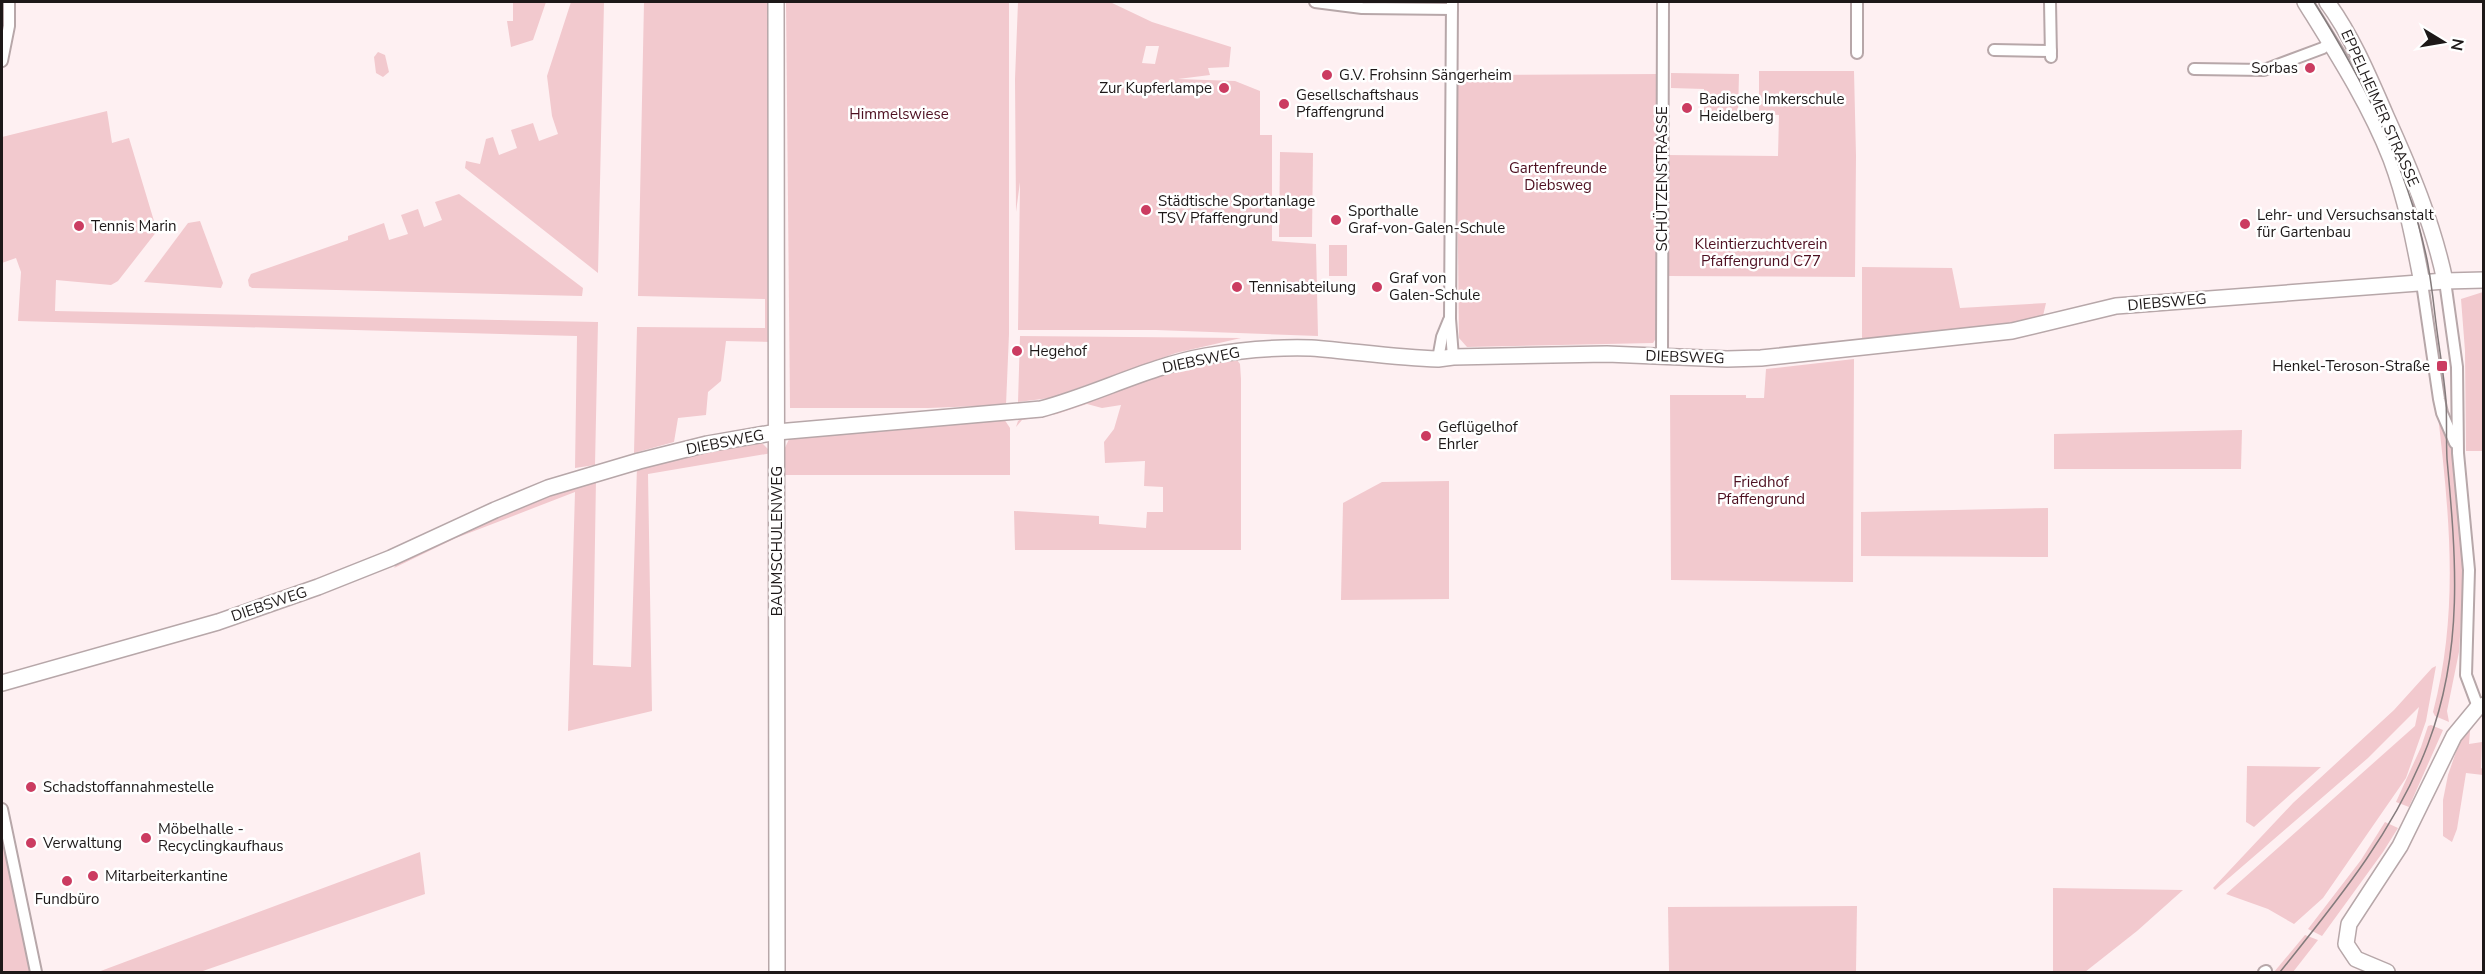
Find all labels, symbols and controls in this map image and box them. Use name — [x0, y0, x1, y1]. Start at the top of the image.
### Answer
north arrow — [2413, 12, 2473, 72]
street label: EPPELHEIMER STRASSE — [2336, 26, 2424, 190]
text: N — [2445, 37, 2469, 53]
place label: Sorbas — [2251, 58, 2298, 78]
marker: Sorbas — [2303, 61, 2317, 75]
place label: G.V. Frohsinn Sängerheim — [1339, 65, 1512, 85]
marker: G.V. Frohsinn Sängerheim — [1320, 68, 1334, 82]
place label: Zur Kupferlampe — [1099, 78, 1212, 98]
marker: Zur Kupferlampe — [1217, 81, 1231, 95]
place label: Gesellschaftshaus Pfaffengrund — [1296, 85, 1419, 122]
place label: Badische Imkerschule Heidelberg — [1699, 89, 1845, 126]
marker: Gesellschaftshaus Pfaffengrund — [1277, 97, 1291, 111]
marker: Badische Imkerschule Heidelberg — [1680, 101, 1694, 115]
park label: Himmelswiese — [849, 104, 949, 124]
street label: SCHÜTZENSTRASSE — [1652, 106, 1672, 252]
park label: Gartenfreunde Diebsweg — [1509, 158, 1607, 195]
place label: Städtische Sportanlage TSV Pfaffengrund — [1158, 191, 1315, 228]
place label: Sporthalle Graf-von-Galen-Schule — [1348, 201, 1505, 238]
marker: Städtische Sportanlage TSV Pfaffengrund — [1139, 203, 1153, 217]
place label: Lehr- und Versuchsanstalt für Gartenbau — [2257, 205, 2435, 242]
marker: Sporthalle Graf-von-Galen-Schule — [1329, 213, 1343, 227]
place label: Tennis Marin — [91, 216, 177, 236]
marker: Lehr- und Versuchsanstalt für Gartenbau — [2238, 217, 2252, 231]
marker: Tennis Marin — [72, 219, 86, 233]
park label: Kleintierzuchtverein Pfaffengrund C77 — [1695, 234, 1827, 271]
place label: Graf von Galen-Schule — [1389, 268, 1480, 305]
place label: Tennisabteilung — [1249, 277, 1356, 297]
marker: Tennisabteilung — [1230, 280, 1244, 294]
marker: Graf von Galen-Schule — [1370, 280, 1384, 294]
street label: DIEBSWEG — [2127, 289, 2207, 315]
place label: Hegehof — [1029, 341, 1088, 361]
street label: DIEBSWEG — [1160, 342, 1242, 378]
marker: Hegehof — [1010, 344, 1024, 358]
street label: DIEBSWEG — [1645, 346, 1725, 368]
place label: Henkel-Teroson-Straße — [2272, 356, 2430, 376]
marker: Henkel-Teroson-Straße — [2435, 359, 2449, 373]
place label: Geflügelhof Ehrler — [1438, 417, 1519, 454]
street label: DIEBSWEG — [684, 425, 766, 459]
marker: Geflügelhof Ehrler — [1419, 429, 1433, 443]
street label: BAUMSCHULENWEG — [767, 466, 787, 616]
park label: Friedhof Pfaffengrund — [1717, 472, 1805, 509]
street label: DIEBSWEG — [228, 582, 310, 626]
place label: Schadstoffannahmestelle — [43, 777, 214, 797]
marker: Schadstoffannahmestelle — [24, 780, 38, 794]
place label: Möbelhalle - Recyclingkaufhaus — [158, 819, 284, 856]
marker: Möbelhalle - Recyclingkaufhaus — [139, 831, 153, 845]
place label: Verwaltung — [42, 833, 122, 853]
marker: Verwaltung — [24, 836, 38, 850]
place label: Mitarbeiterkantine — [105, 866, 228, 886]
marker: Mitarbeiterkantine — [86, 869, 100, 883]
marker: Fundbüro — [60, 874, 74, 888]
place label: Fundbüro — [35, 889, 99, 909]

